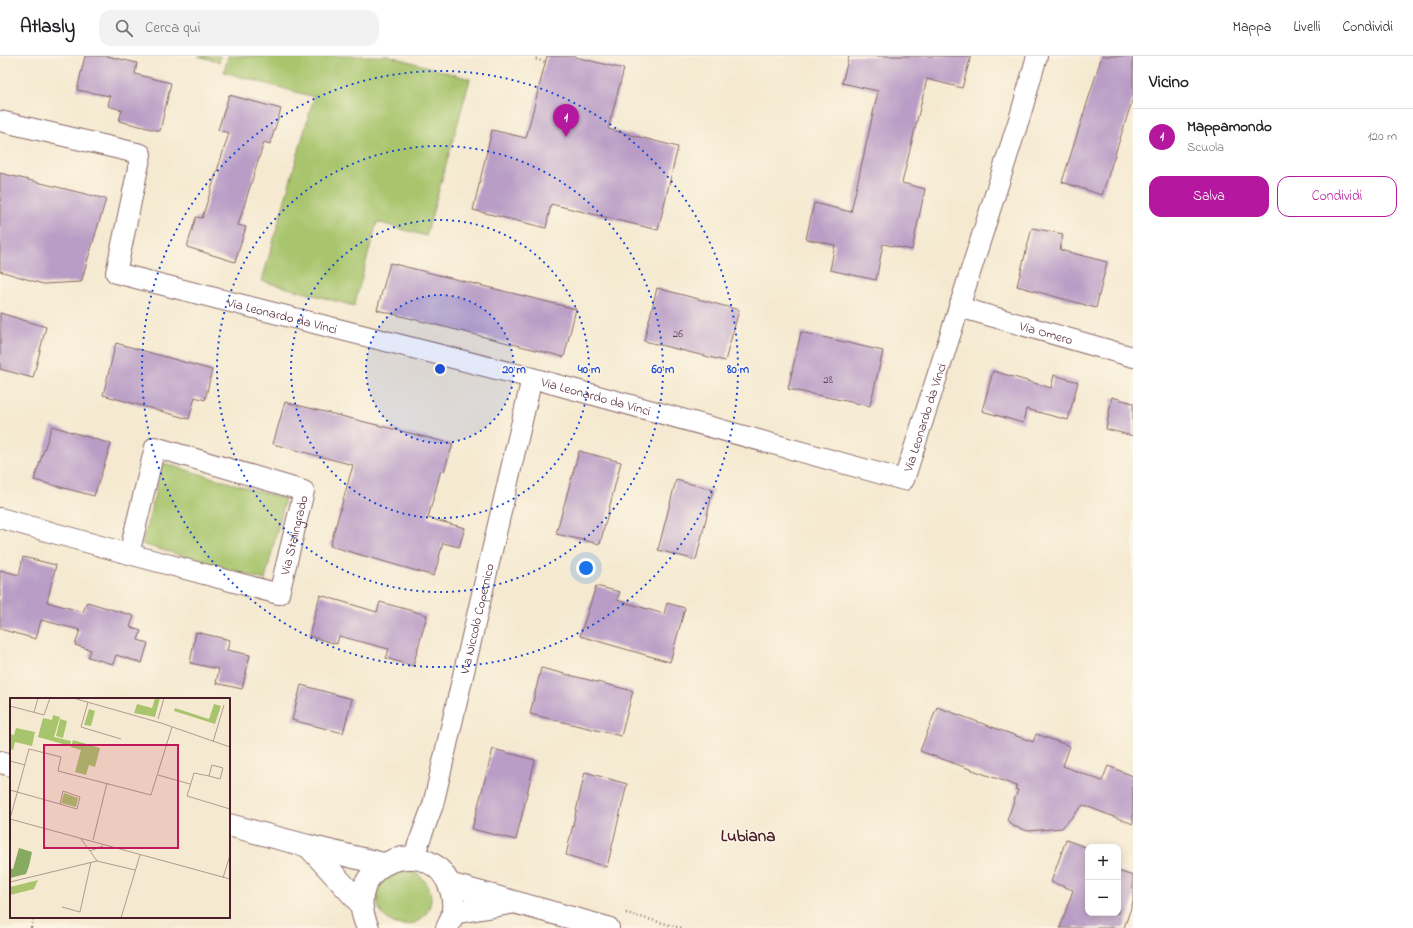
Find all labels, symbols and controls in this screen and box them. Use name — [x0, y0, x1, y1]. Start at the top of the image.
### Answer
search box — [99, 10, 379, 46]
text: Atlasly — [20, 14, 75, 41]
icon: search — [113, 17, 135, 39]
text: Cerca qui — [145, 17, 201, 39]
text: Mappa — [1233, 17, 1271, 38]
text: Livelli — [1293, 17, 1320, 38]
text: Condividi — [1342, 17, 1393, 38]
text: Vicino — [1149, 70, 1189, 95]
pin: 1 — [553, 104, 579, 137]
text: Mappamondo — [1187, 116, 1272, 138]
text: 1 — [1160, 127, 1164, 146]
text: 120 m — [1367, 127, 1397, 146]
text: Scuola — [1187, 138, 1224, 157]
button: Salva — [1149, 176, 1269, 217]
button: Condividi — [1277, 176, 1397, 217]
street label: Via Leonardo da Vinci — [224, 293, 339, 339]
street label: Via Omero — [1016, 317, 1075, 350]
house number: 26 — [673, 326, 683, 342]
text: 20 m — [501, 361, 526, 379]
text: 40 m — [577, 361, 601, 379]
text: 60 m — [651, 361, 675, 379]
text: 80 m — [726, 361, 750, 379]
street label: Via Leonardo da Vinci — [899, 361, 952, 475]
centre of rings — [433, 362, 447, 376]
house number: 28 — [823, 372, 833, 388]
street label: Via Leonardo da Vinci — [538, 373, 653, 421]
street label: Via Stalingrado — [276, 493, 314, 578]
your location — [576, 558, 596, 578]
street label: Via Niccolò Copernico — [455, 562, 500, 677]
inset map — [10, 698, 230, 918]
district label: Lubiana — [721, 824, 775, 849]
map controls — [1085, 844, 1121, 916]
button: + — [1085, 844, 1121, 880]
button: − — [1085, 880, 1121, 916]

